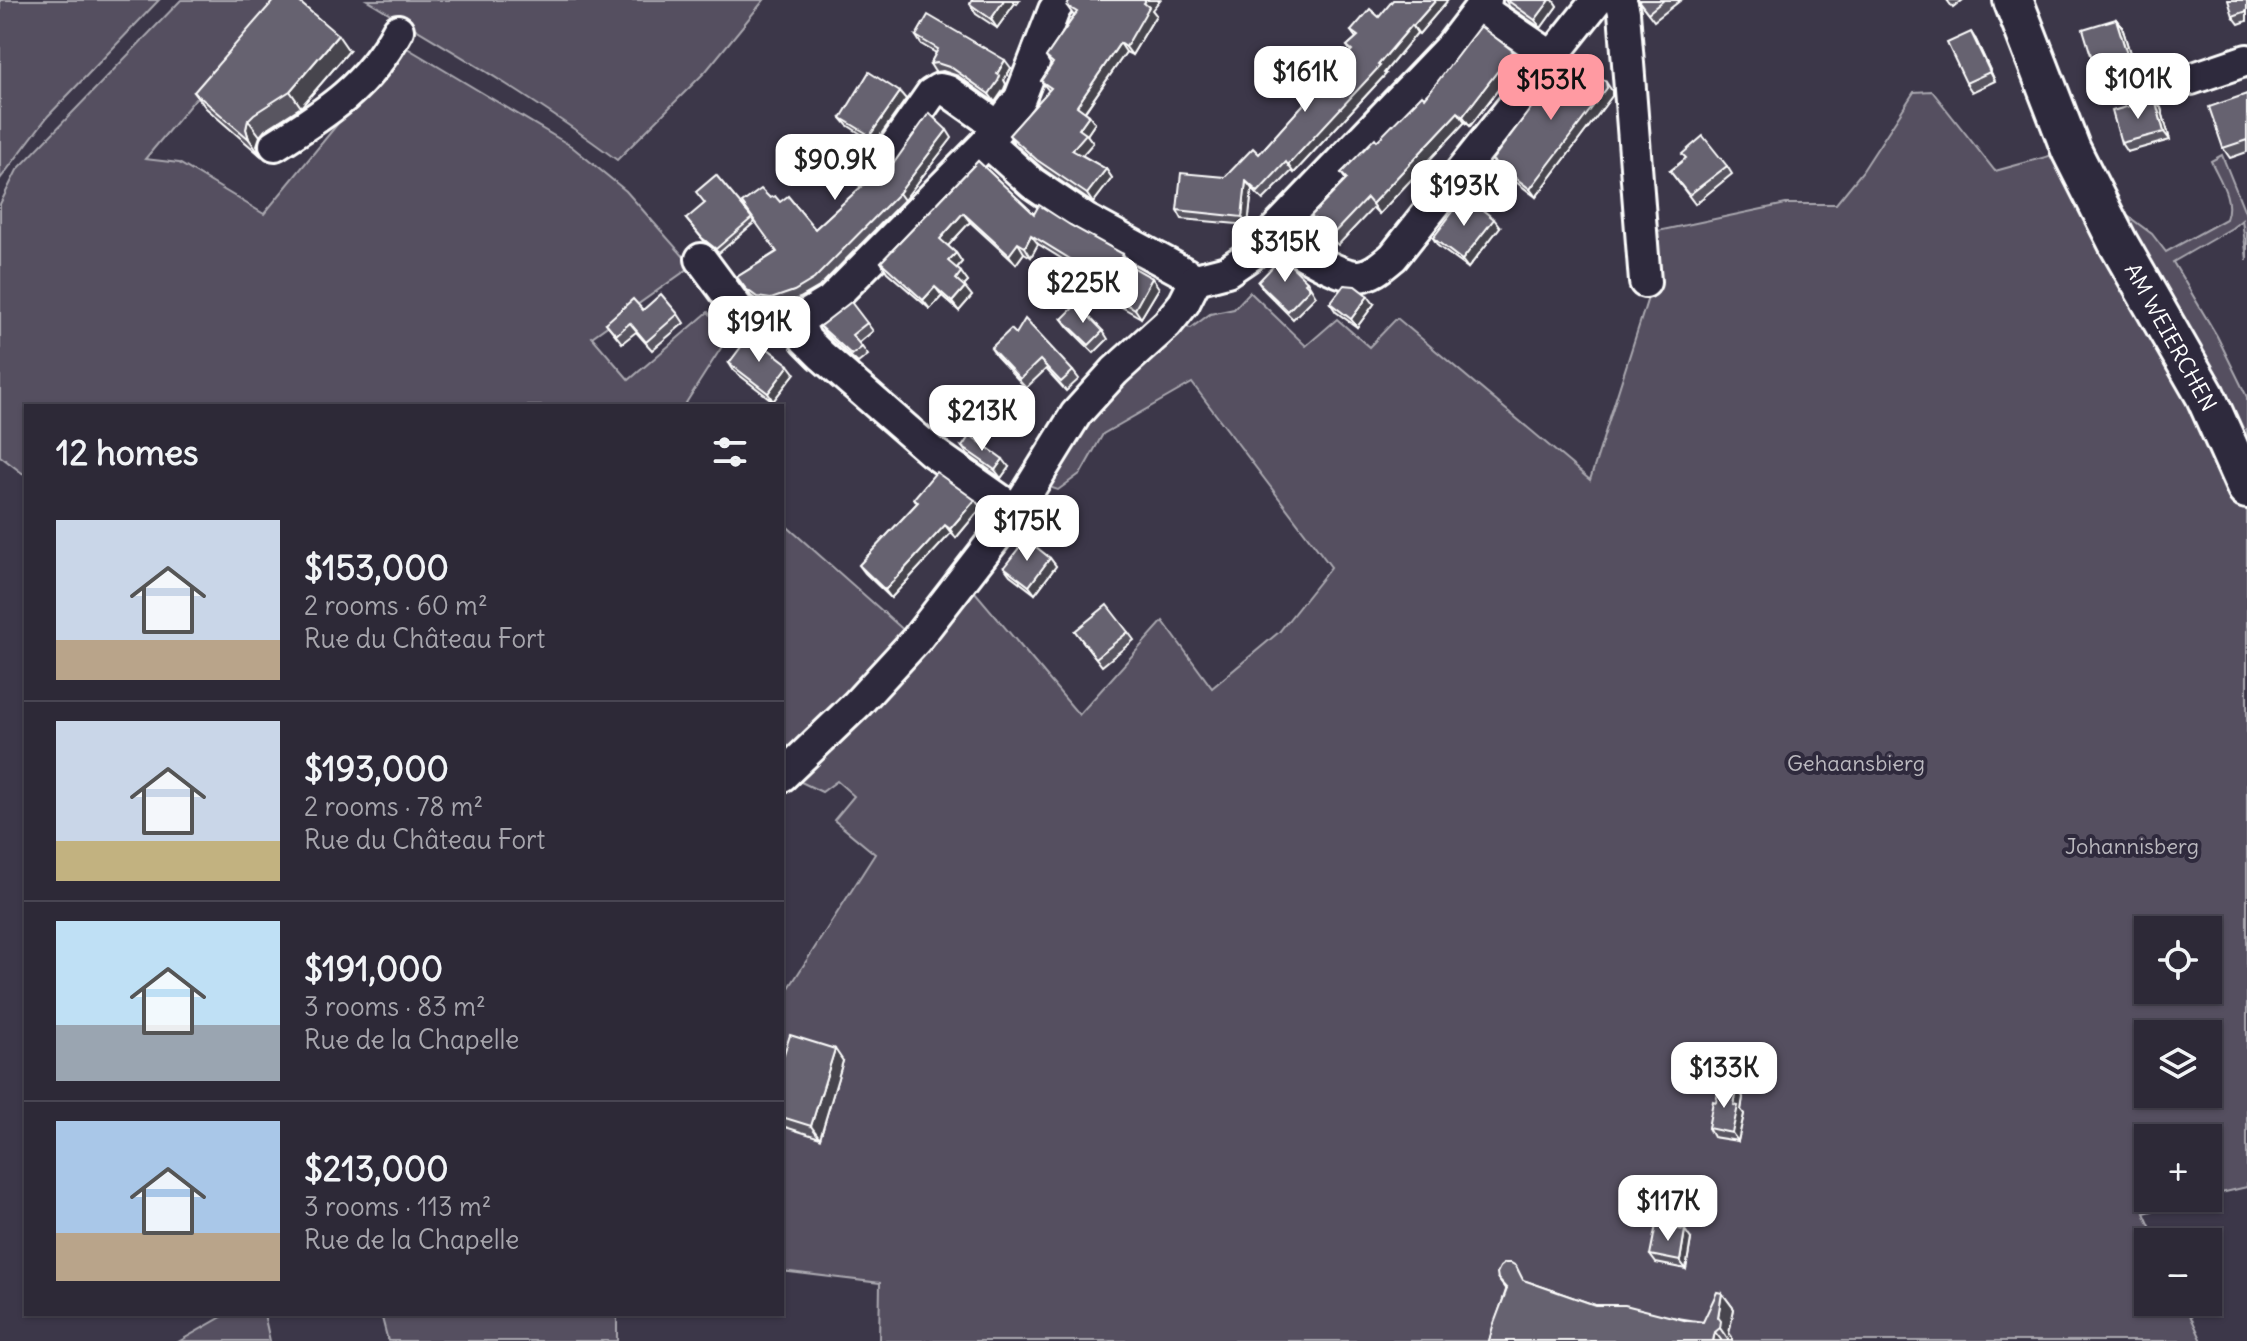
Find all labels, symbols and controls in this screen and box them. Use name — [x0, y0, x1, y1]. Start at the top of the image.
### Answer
pin: $161K — [1249, 46, 1361, 114]
pin: $101K — [2082, 53, 2194, 121]
pin: $153K — [1495, 54, 1607, 122]
text: $161K — [1272, 55, 1338, 88]
text: $101K — [2104, 62, 2172, 95]
text: $153K — [1516, 63, 1586, 96]
pin: $90.9K — [770, 134, 900, 202]
text: $90.9K — [794, 143, 876, 176]
pin: $193K — [1408, 160, 1520, 228]
text: $193K — [1429, 169, 1499, 202]
pin: $315K — [1229, 216, 1341, 284]
text: $315K — [1250, 225, 1320, 258]
pin: $225K — [1027, 257, 1139, 325]
street label: AM WEIERCHEN — [2119, 258, 2223, 416]
text: $225K — [1046, 266, 1120, 299]
pin: $191K — [703, 296, 815, 364]
text: $191K — [726, 305, 792, 338]
pin: $213K — [926, 385, 1038, 453]
text: $213K — [947, 394, 1017, 427]
icon: filters — [708, 430, 752, 474]
text: 12 homes — [56, 431, 199, 474]
pin: $175K — [971, 495, 1083, 563]
text: $175K — [993, 504, 1061, 537]
text: $153,000 — [304, 546, 449, 589]
icon: home — [120, 552, 216, 648]
text: 2 rooms · 60 m² — [304, 589, 488, 622]
text: Rue du Château Fort — [304, 622, 545, 655]
text: $193,000 — [304, 747, 449, 790]
park label: Gehaansbierg — [1787, 749, 1925, 777]
icon: home — [120, 753, 216, 849]
text: 2 rooms · 78 m² — [304, 790, 483, 823]
text: Rue du Château Fort — [304, 823, 545, 856]
park label: Johannisberg — [2065, 832, 2199, 860]
map controls — [2134, 916, 2222, 1316]
button: locate — [2134, 916, 2222, 1004]
text: $191,000 — [304, 947, 443, 990]
icon: home — [120, 953, 216, 1049]
text: 3 rooms · 83 m² — [304, 990, 486, 1023]
button: layers — [2134, 1020, 2222, 1108]
text: Rue de la Chapelle — [304, 1023, 519, 1056]
pin: $133K — [1668, 1042, 1780, 1110]
text: $133K — [1689, 1051, 1759, 1084]
button: + — [2134, 1124, 2222, 1212]
text: $213,000 — [304, 1147, 449, 1190]
icon: home — [120, 1153, 216, 1249]
pin: $117K — [1612, 1175, 1724, 1243]
text: $117K — [1636, 1184, 1700, 1217]
text: 3 rooms · 113 m² — [304, 1190, 491, 1223]
text: Rue de la Chapelle — [304, 1223, 519, 1256]
button: − — [2134, 1228, 2222, 1316]

